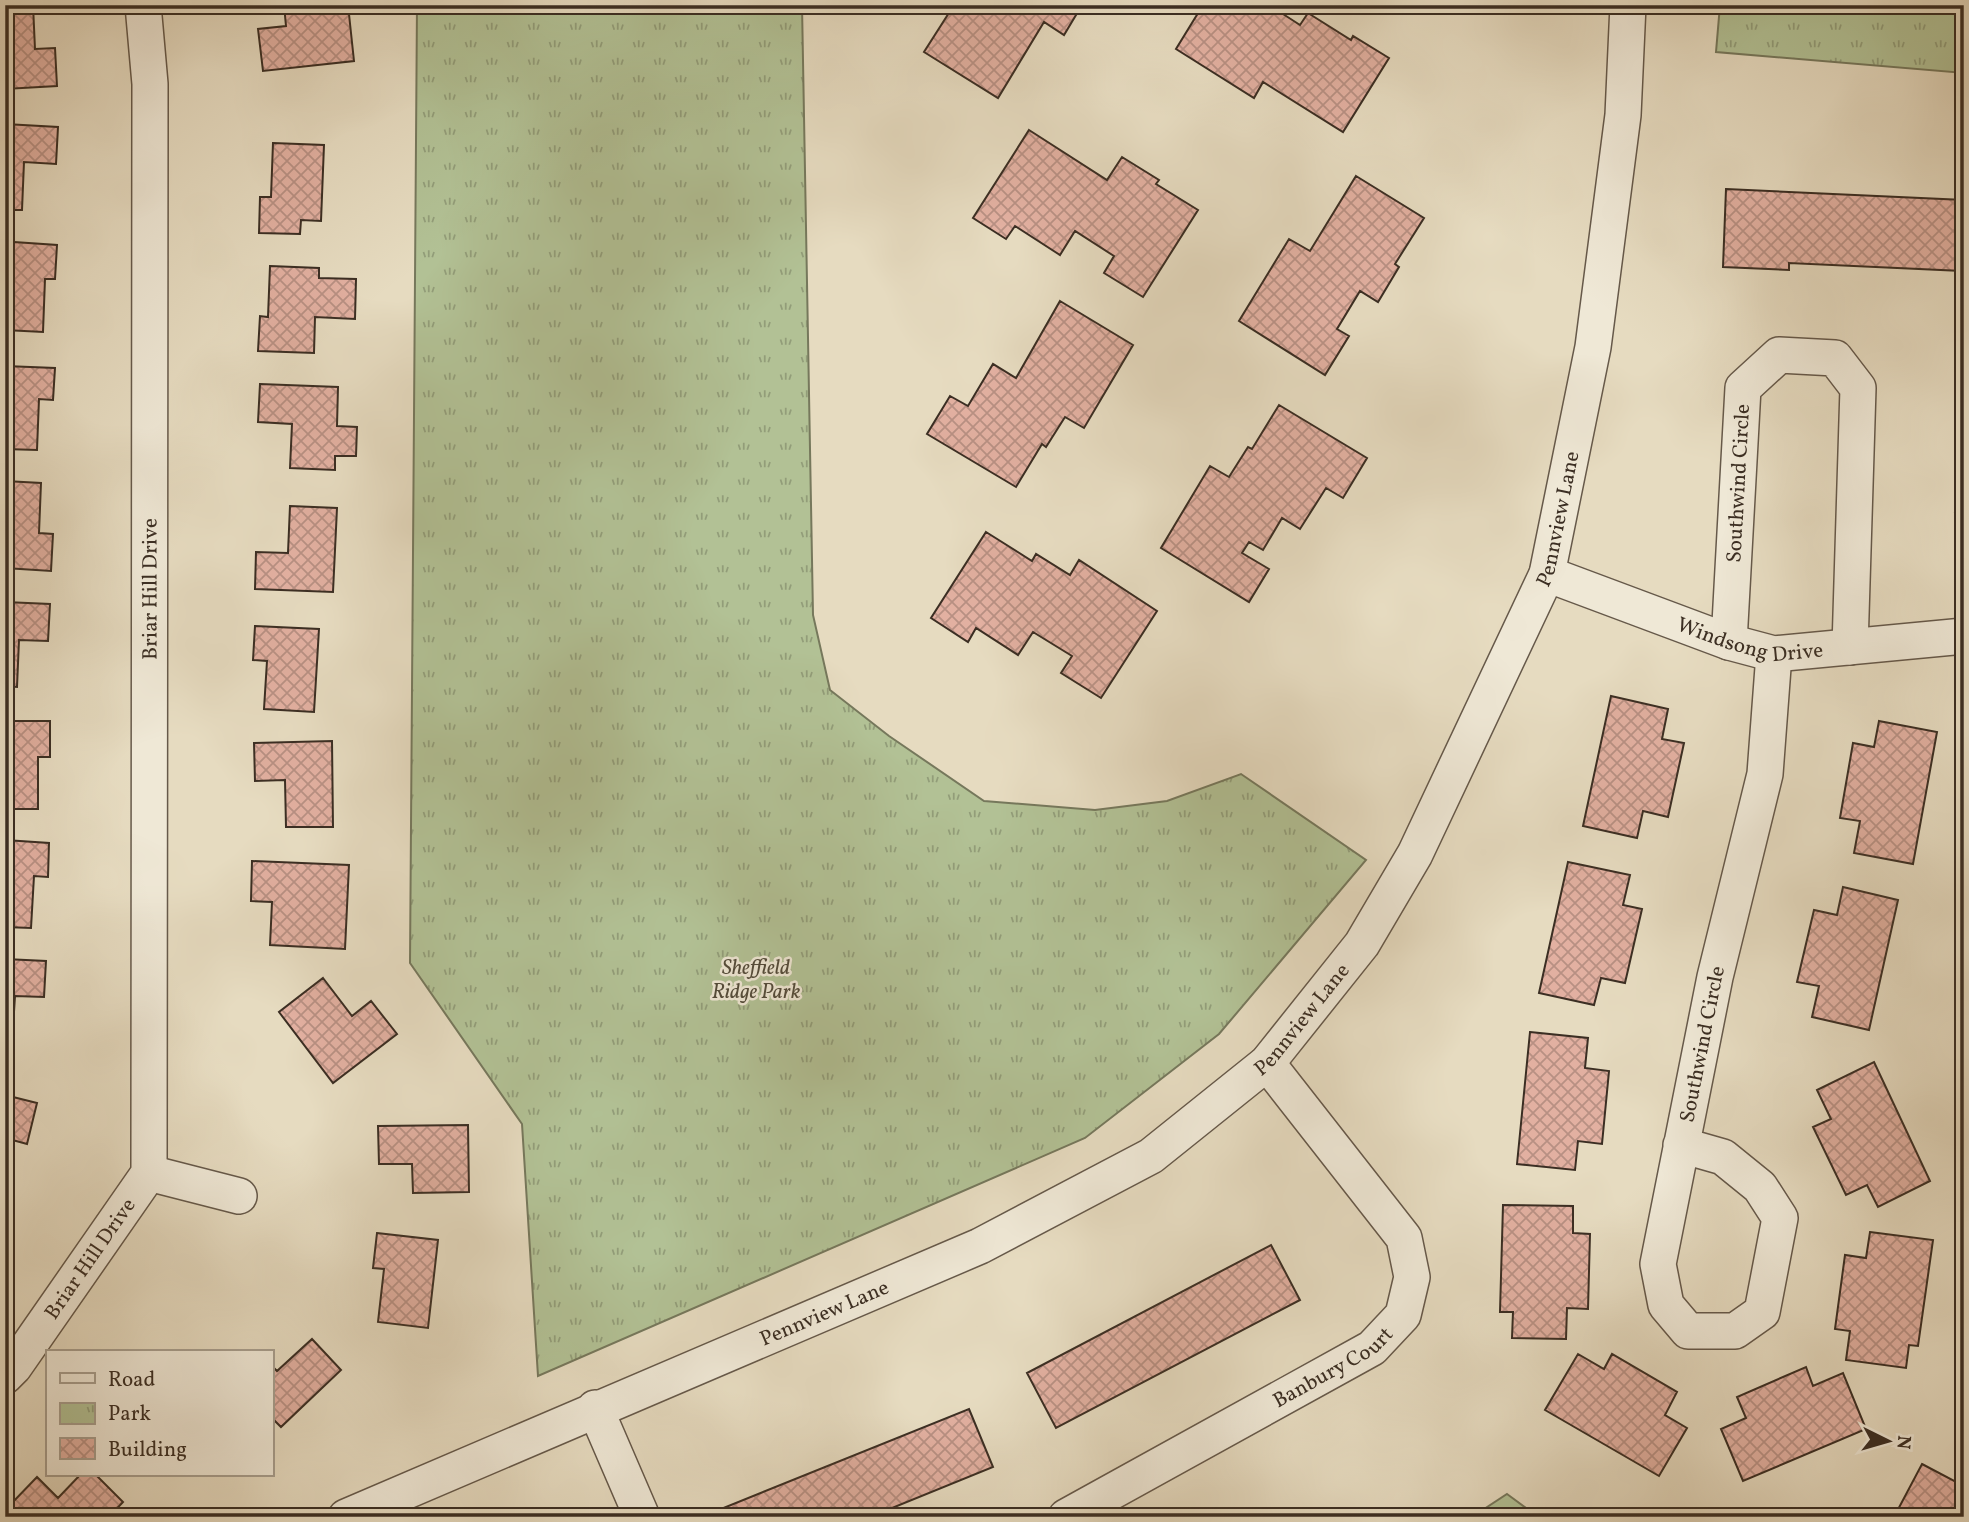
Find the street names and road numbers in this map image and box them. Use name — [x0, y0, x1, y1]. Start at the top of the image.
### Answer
street label: Southwind Circle — [1720, 403, 1758, 563]
street label: Pennview Lane — [1530, 449, 1588, 592]
street label: Briar Hill Drive — [136, 518, 166, 660]
street label: Windsong Drive — [1672, 611, 1825, 670]
street label: Pennview Lane — [1249, 958, 1357, 1084]
street label: Southwind Circle — [1673, 963, 1733, 1125]
street label: Briar Hill Drive — [38, 1193, 143, 1326]
street label: Pennview Lane — [756, 1274, 894, 1354]
street label: Banbury Court — [1268, 1321, 1400, 1416]

